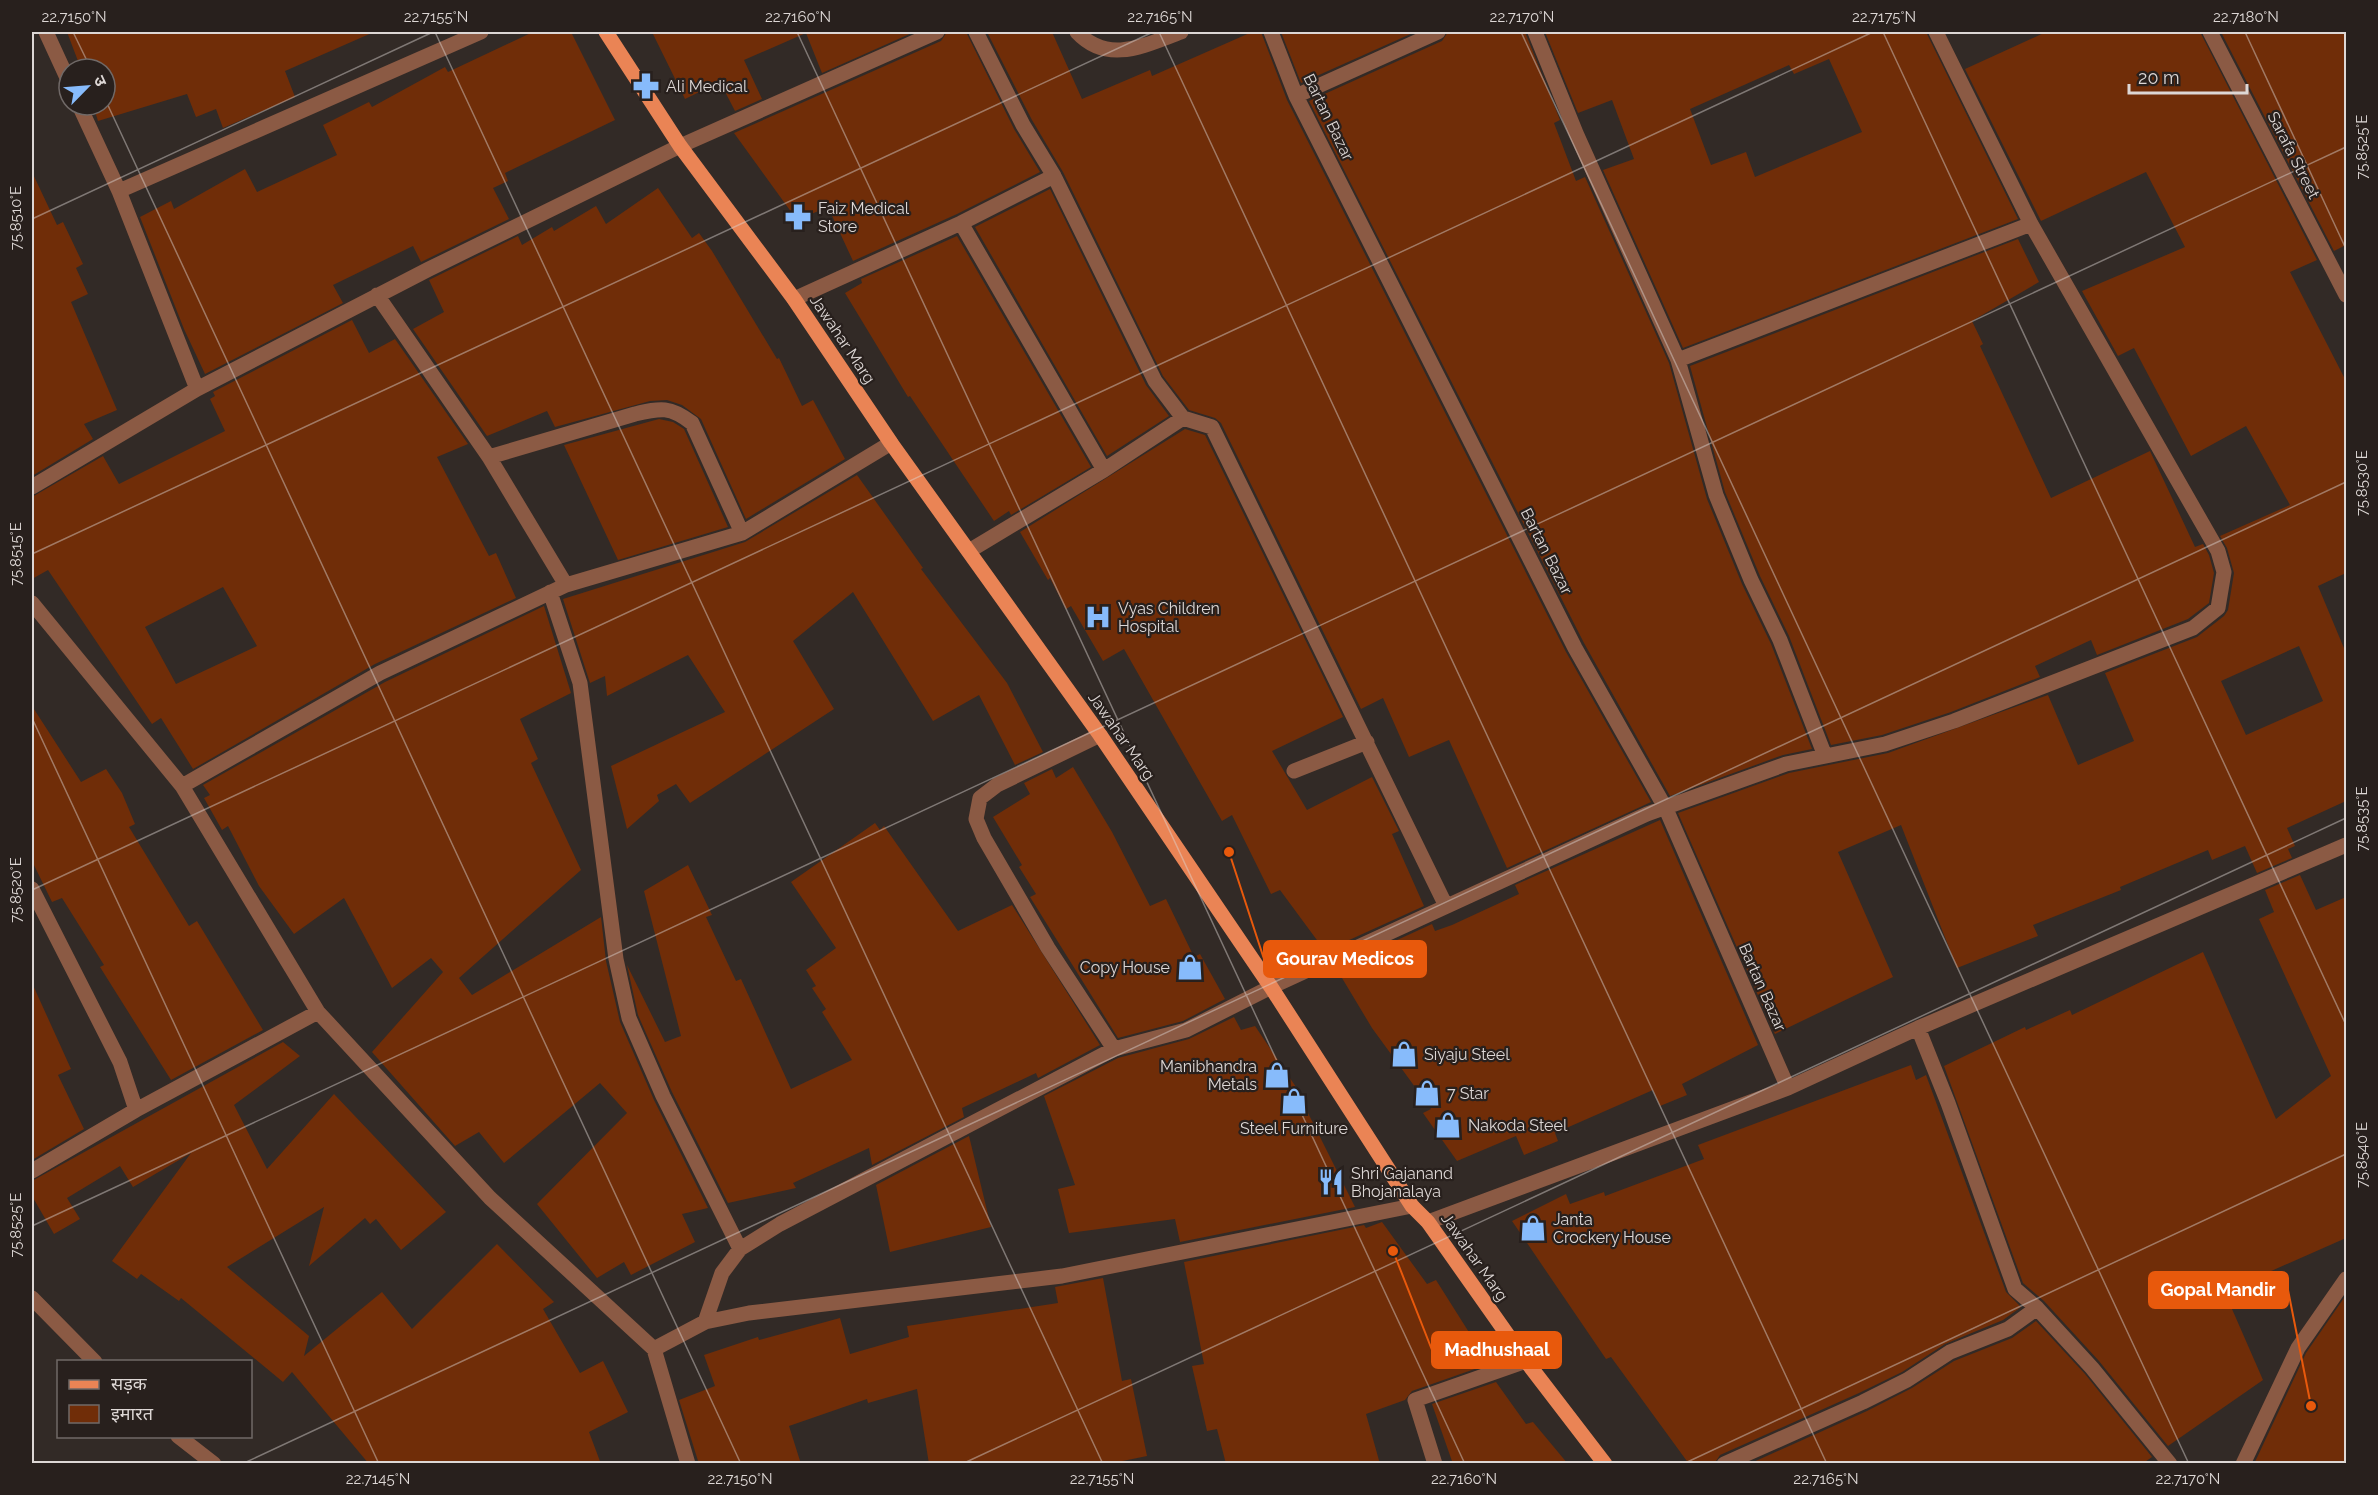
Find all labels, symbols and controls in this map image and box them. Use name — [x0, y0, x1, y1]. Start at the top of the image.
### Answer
text: 22.7150°N — [41, 8, 107, 26]
text: 22.7155°N — [404, 8, 468, 26]
text: 22.7160°N — [765, 8, 831, 26]
text: 22.7165°N — [1127, 8, 1193, 26]
text: 22.7170°N — [1490, 8, 1554, 26]
text: 22.7175°N — [1852, 8, 1916, 26]
text: 22.7180°N — [2213, 8, 2279, 26]
north arrow — [57, 57, 117, 117]
scale bar — [2129, 57, 2248, 95]
text: 20 m — [2138, 67, 2180, 88]
pharmacy icon: Ali Medical — [631, 71, 661, 101]
street label: Bartan Bazar — [1299, 71, 1358, 164]
text: उ — [90, 73, 111, 90]
place label: Ali Medical — [666, 77, 748, 96]
street label: Sarafa Street — [2264, 109, 2324, 202]
text: 75.8525°E — [2353, 115, 2371, 180]
text: 75.8510°E — [7, 186, 25, 250]
place label: Faiz Medical Store — [818, 199, 910, 236]
pharmacy icon: Faiz Medical Store — [783, 202, 813, 232]
street label: Jawahar Marg — [806, 291, 879, 387]
text: 75.8530°E — [2353, 450, 2371, 516]
street label: Bartan Bazar — [1517, 505, 1577, 598]
text: 75.8515°E — [7, 522, 25, 586]
place label: Vyas Children Hospital — [1118, 599, 1220, 636]
hospital icon: Vyas Children Hospital — [1083, 602, 1113, 632]
street label: Jawahar Marg — [1084, 689, 1159, 784]
text: 75.8535°E — [2353, 786, 2371, 852]
text: 75.8520°E — [7, 857, 25, 923]
street label: Bartan Bazar — [1735, 940, 1791, 1034]
callout: Gourav Medicos — [1264, 941, 1426, 977]
text: Gourav Medicos — [1276, 948, 1414, 969]
shop icon: Copy House — [1175, 952, 1205, 982]
place label: Copy House — [1080, 958, 1170, 977]
shop icon: Siyaju Steel — [1389, 1039, 1419, 1069]
place label: Siyaju Steel — [1424, 1045, 1510, 1064]
place label: Manibhandra Metals — [1160, 1057, 1257, 1094]
shop icon: Manibhandra Metals — [1262, 1060, 1292, 1090]
shop icon: 7 Star — [1412, 1078, 1442, 1108]
place label: 7 Star — [1447, 1084, 1489, 1103]
shop icon: Steel Furniture — [1279, 1086, 1309, 1116]
shop icon: Nakoda Steel — [1433, 1110, 1463, 1140]
place label: Nakoda Steel — [1468, 1116, 1568, 1135]
place label: Steel Furniture — [1240, 1119, 1348, 1138]
text: 75.8540°E — [2353, 1122, 2371, 1188]
place label: Shri Gajanand Bhojanalaya — [1351, 1164, 1453, 1201]
restaurant icon: Shri Gajanand Bhojanalaya — [1316, 1167, 1346, 1197]
text: 75.8525°E — [7, 1193, 25, 1258]
street label: Jawahar Marg — [1437, 1210, 1512, 1305]
place label: Janta Crockery House — [1553, 1210, 1671, 1247]
shop icon: Janta Crockery House — [1518, 1213, 1548, 1243]
callout: Gopal Mandir — [2149, 1272, 2288, 1308]
text: Gopal Mandir — [2160, 1279, 2276, 1300]
callout: Madhushaal — [1432, 1332, 1561, 1368]
text: Madhushaal — [1444, 1339, 1550, 1360]
legend — [57, 1360, 252, 1438]
text: सड़क — [111, 1373, 148, 1394]
text: इमारत — [111, 1403, 154, 1424]
text: 22.7145°N — [346, 1470, 410, 1488]
text: 22.7150°N — [707, 1470, 773, 1488]
text: 22.7155°N — [1070, 1470, 1134, 1488]
text: 22.7160°N — [1431, 1470, 1497, 1488]
text: 22.7165°N — [1793, 1470, 1859, 1488]
text: 22.7170°N — [2156, 1470, 2220, 1488]

